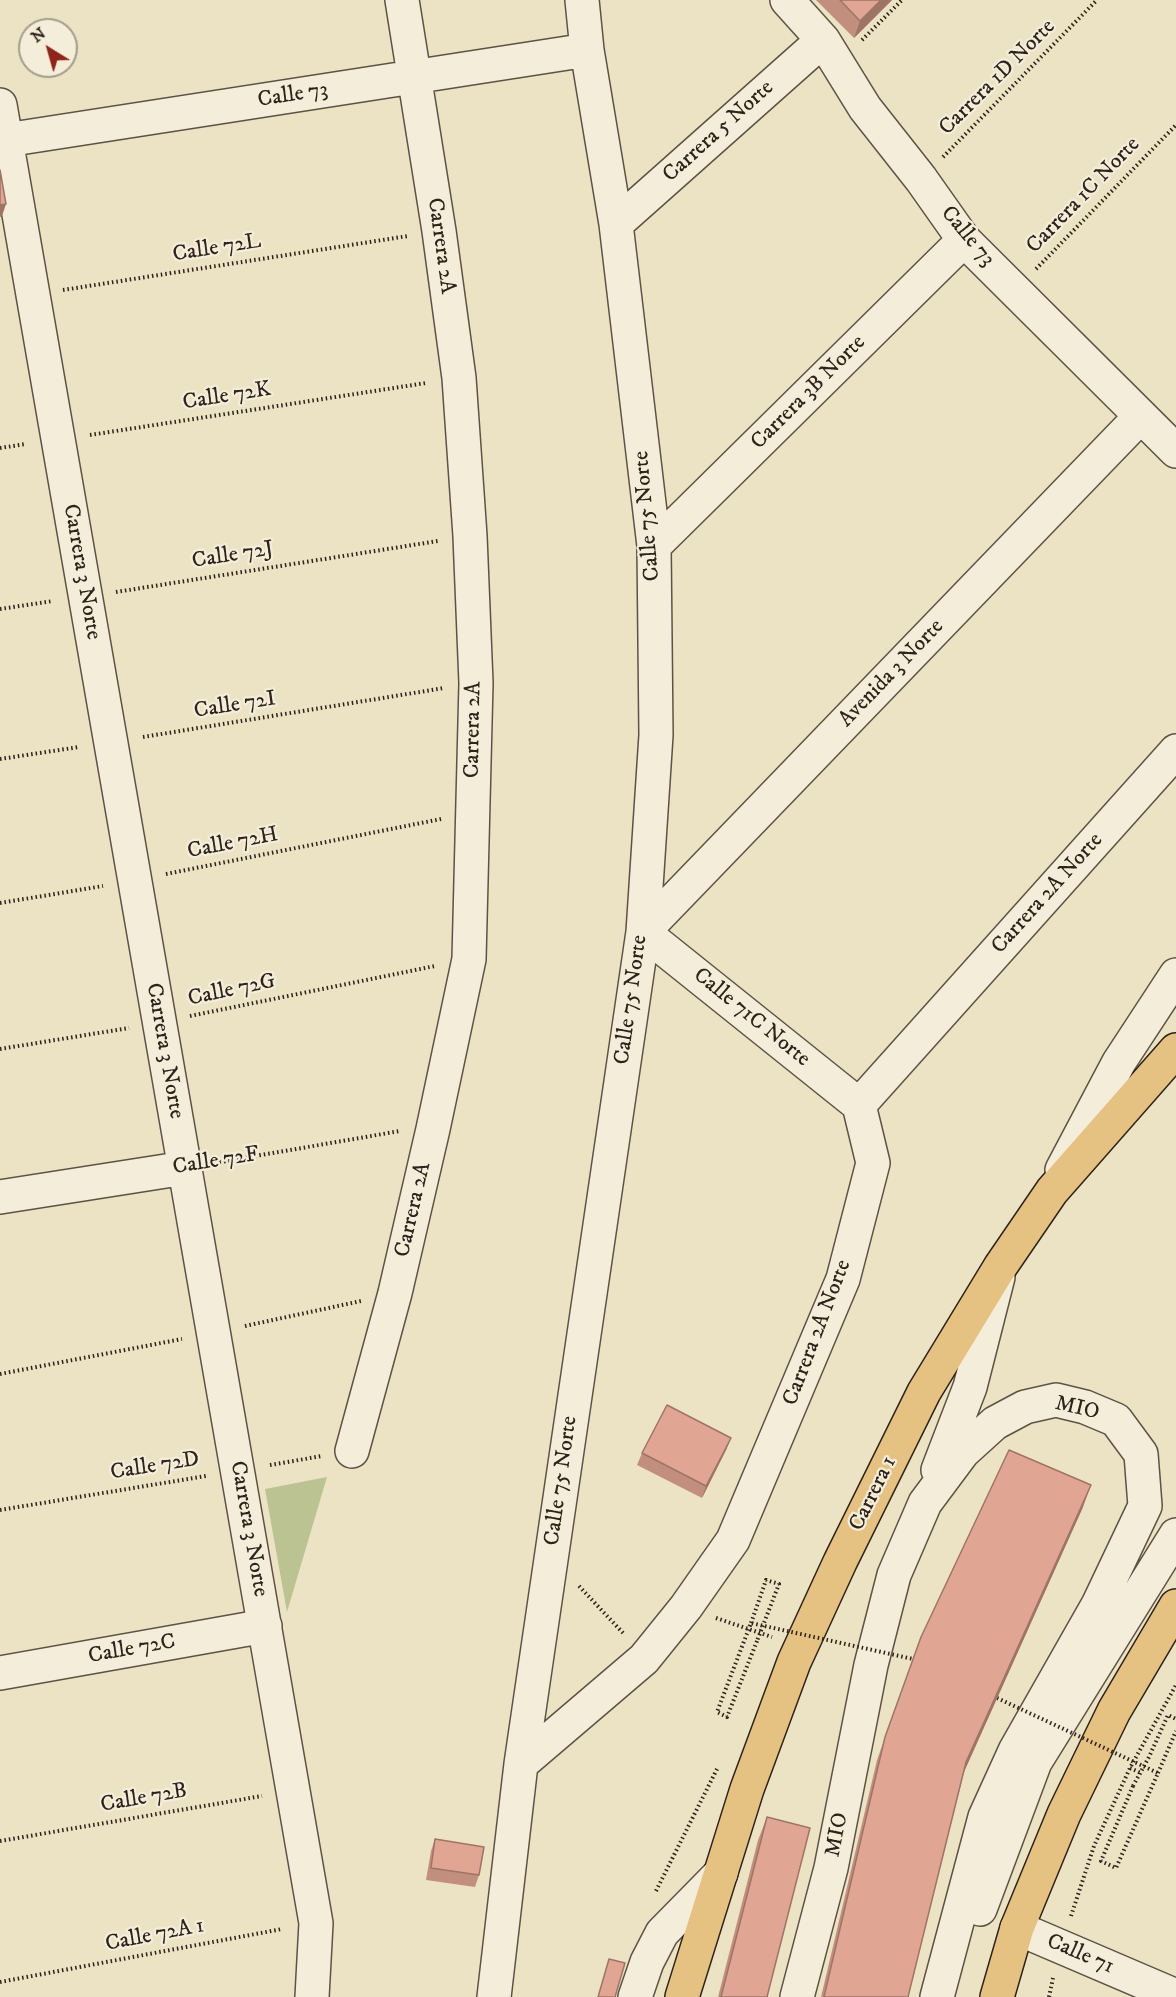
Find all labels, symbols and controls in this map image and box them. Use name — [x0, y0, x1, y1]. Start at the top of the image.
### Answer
street label: Carrera 1D Norte — [934, 14, 1062, 142]
north arrow — [18, 18, 78, 78]
text: N — [27, 23, 50, 47]
street label: Carrera 5 Norte — [658, 75, 780, 189]
street label: Calle 73 — [256, 77, 330, 115]
street label: Carrera 1C Norte — [1022, 132, 1146, 260]
street label: Carrera 2A — [420, 196, 460, 296]
street label: Calle 73 — [934, 201, 1000, 273]
street label: Calle 72L — [171, 229, 263, 269]
street label: Carrera 3B Norte — [746, 330, 872, 456]
street label: Calle 72K — [181, 377, 273, 417]
street label: Calle 75 Norte — [629, 450, 667, 582]
street label: Carrera 3 Norte — [56, 502, 106, 642]
street label: Calle 72J — [190, 537, 276, 575]
street label: Avenida 3 Norte — [834, 614, 950, 734]
street label: Carrera 2A — [460, 682, 488, 778]
street label: Calle 72I — [192, 687, 278, 725]
street label: Calle 72H — [185, 822, 281, 866]
street label: Carrera 2A Norte — [987, 828, 1109, 960]
street label: Calle 75 Norte — [610, 933, 654, 1067]
street label: Calle 71C Norte — [687, 963, 815, 1073]
street label: Calle 72G — [186, 969, 278, 1013]
street label: Carrera 3 Norte — [139, 981, 189, 1121]
street label: Calle 72F — [171, 1142, 261, 1182]
street label: Carrera 2A — [390, 1160, 438, 1260]
street label: Carrera 2A Norte — [778, 1256, 858, 1410]
street label: MIO — [1052, 1391, 1102, 1427]
street label: Calle 75 Norte — [540, 1414, 584, 1548]
street label: Calle 72D — [109, 1447, 201, 1487]
street label: Carrera 1 — [845, 1452, 903, 1536]
street label: Carrera 3 Norte — [223, 1459, 273, 1599]
street label: Calle 72C — [86, 1629, 178, 1671]
street label: Calle 72B — [99, 1778, 189, 1820]
street label: MIO — [821, 1811, 855, 1859]
street label: Calle 72A 1 — [103, 1913, 207, 1959]
street label: Calle 71 — [1042, 1929, 1118, 1981]

